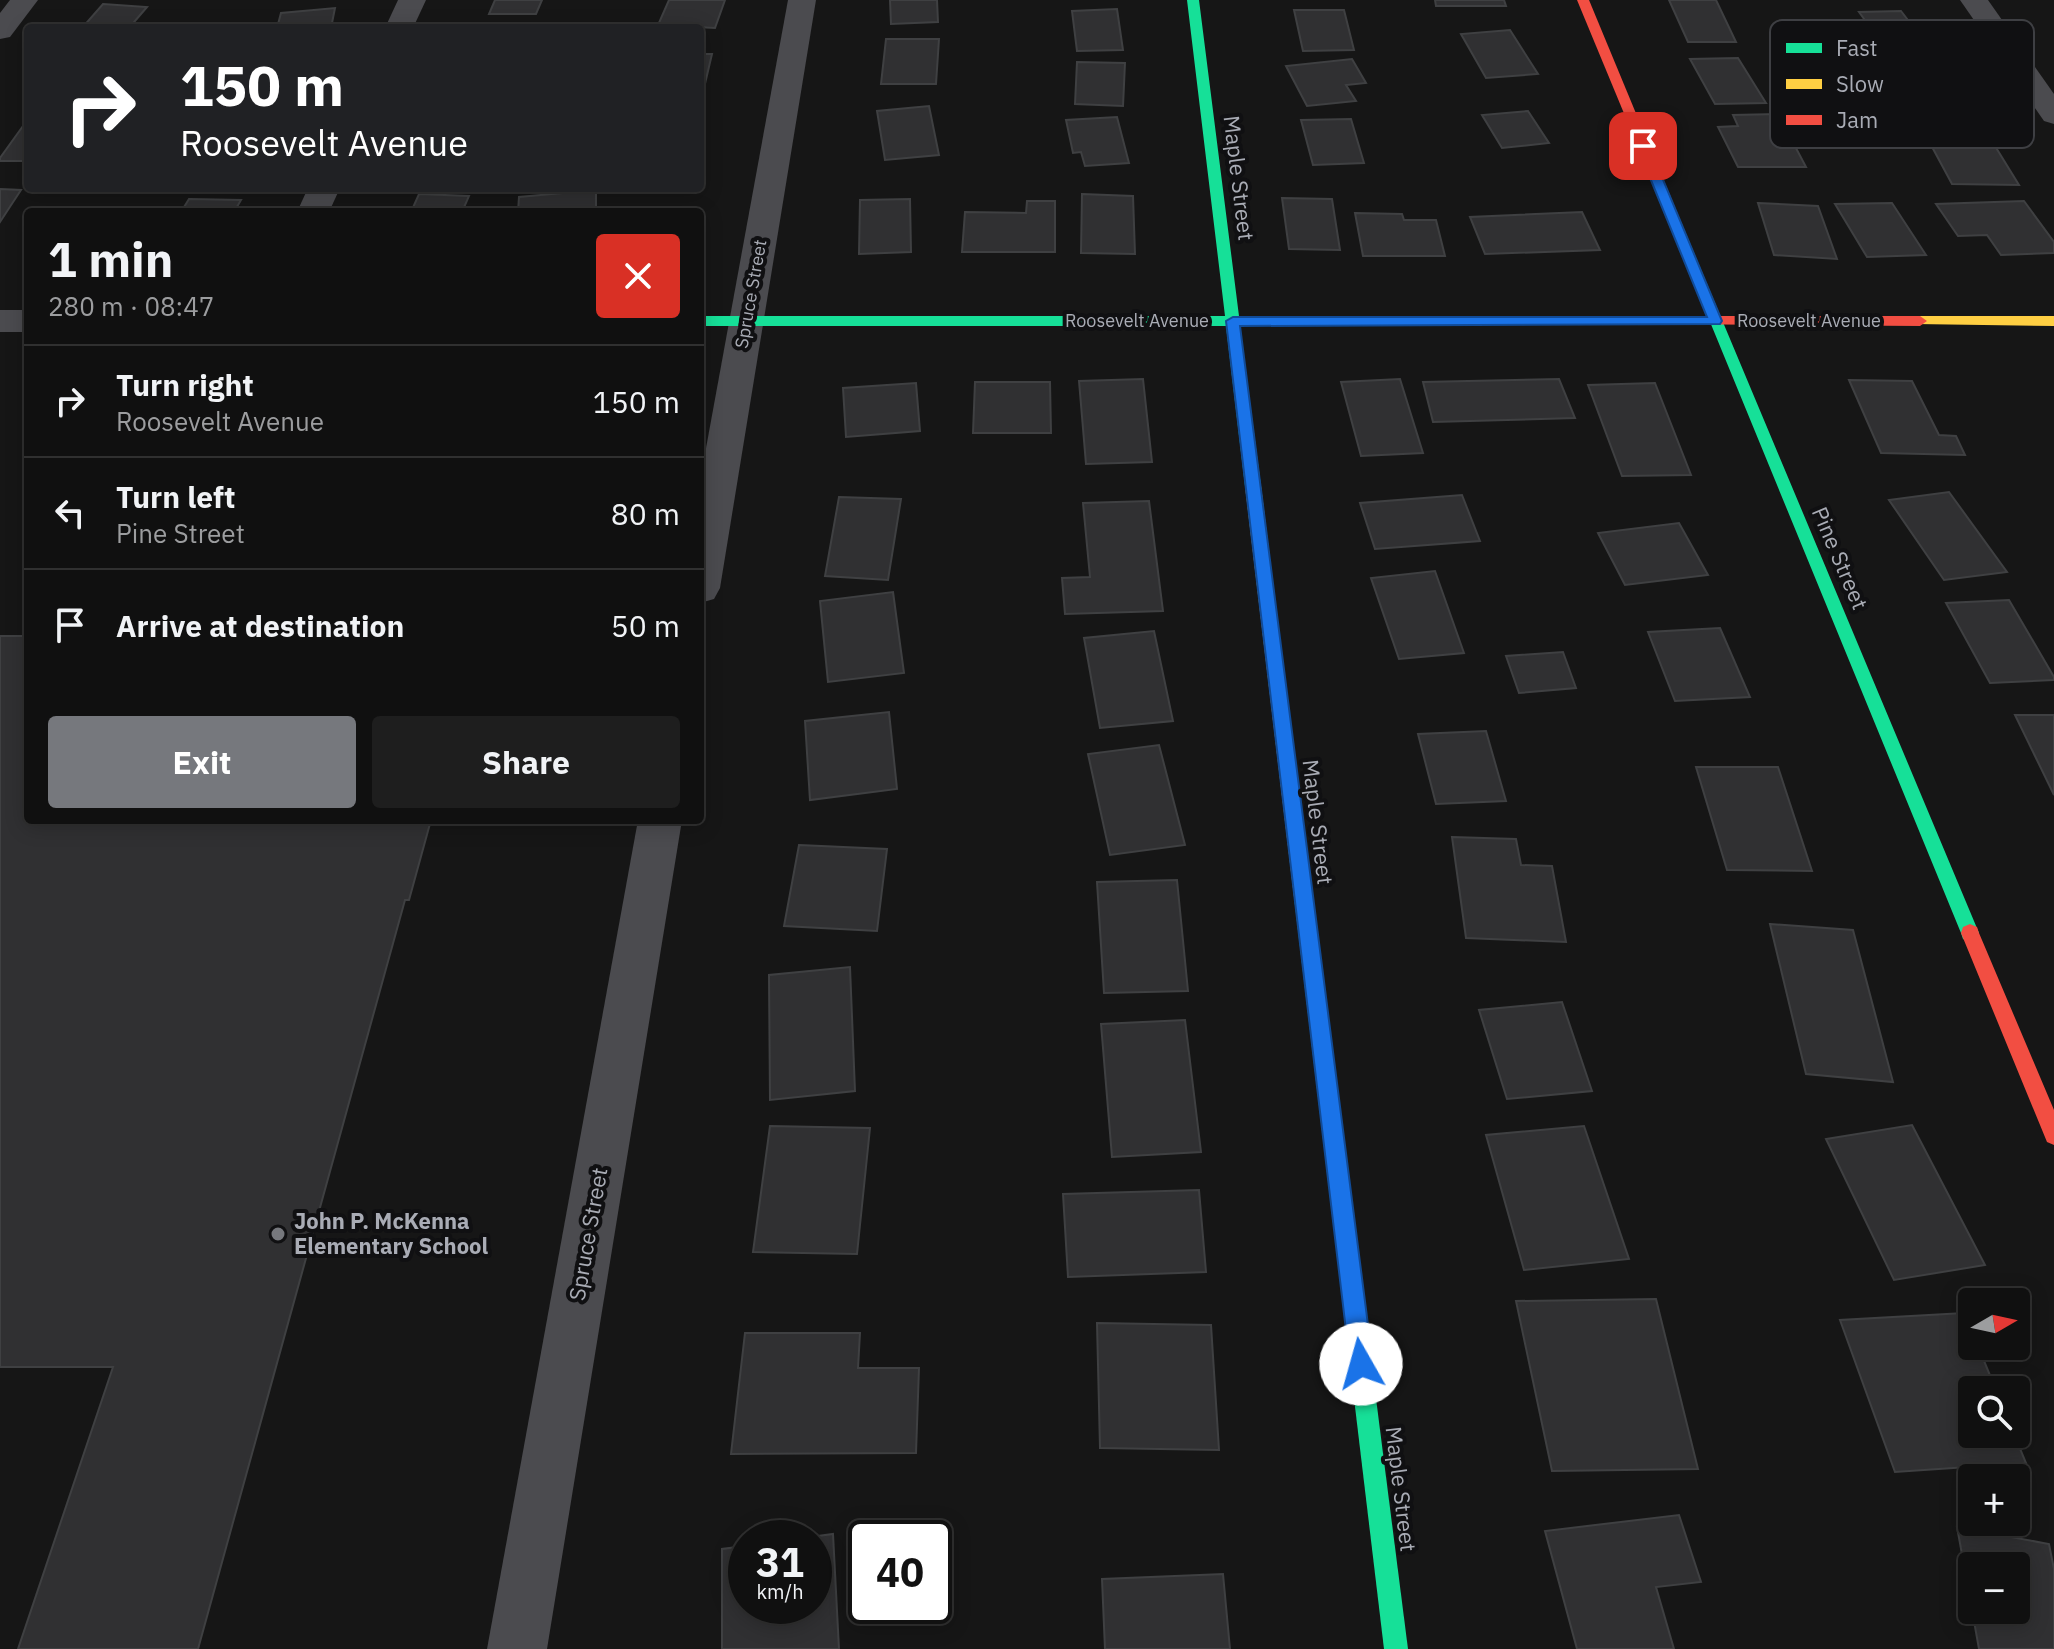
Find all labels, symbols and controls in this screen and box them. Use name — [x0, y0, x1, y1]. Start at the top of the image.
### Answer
legend — [1770, 20, 2034, 148]
text: Fast — [1836, 33, 1877, 62]
text: 150 m — [180, 49, 344, 121]
icon: right — [48, 56, 152, 160]
text: Slow — [1836, 69, 1884, 98]
text: Jam — [1836, 105, 1878, 134]
pin — [1609, 112, 1677, 180]
street label: Maple Street — [1217, 114, 1262, 242]
text: Roosevelt Avenue — [180, 119, 468, 166]
icon: arrive — [1621, 124, 1665, 168]
text: 1 min — [48, 228, 173, 290]
button: close — [596, 234, 680, 318]
street label: Spruce Street — [730, 238, 771, 350]
text: 280 m · 08:47 — [48, 289, 214, 323]
street label: Roosevelt Avenue — [1065, 309, 1209, 332]
street label: Roosevelt Avenue — [1737, 309, 1881, 332]
text: Turn right — [116, 365, 254, 404]
icon: right — [48, 379, 92, 423]
text: 150 m — [593, 382, 680, 421]
text: Roosevelt Avenue — [116, 404, 324, 438]
text: Turn left — [116, 477, 235, 516]
icon: left — [48, 491, 92, 535]
text: 80 m — [611, 494, 680, 533]
street label: Pine Street — [1806, 502, 1875, 614]
text: Pine Street — [116, 516, 245, 550]
icon: arrive — [48, 603, 92, 647]
text: Arrive at destination — [116, 606, 404, 645]
text: 50 m — [611, 606, 680, 645]
button: Exit — [48, 716, 356, 808]
button: Share — [372, 716, 680, 808]
street label: Maple Street — [1296, 758, 1341, 886]
street label: Spruce Street — [562, 1165, 613, 1303]
place label: John P. McKenna Elementary School — [294, 1206, 488, 1260]
marker: John P. McKenna Elementary School — [269, 1225, 287, 1243]
north arrow — [1958, 1288, 2030, 1360]
map controls — [1958, 1288, 2030, 1624]
position arrow — [1319, 1322, 1403, 1406]
button: search — [1958, 1376, 2030, 1448]
street label: Maple Street — [1379, 1425, 1424, 1553]
button: + — [1958, 1464, 2030, 1536]
speed limit sign: 40 — [848, 1520, 952, 1624]
text: 31 — [756, 1536, 804, 1588]
button: − — [1958, 1552, 2030, 1624]
text: km/h — [756, 1578, 804, 1605]

